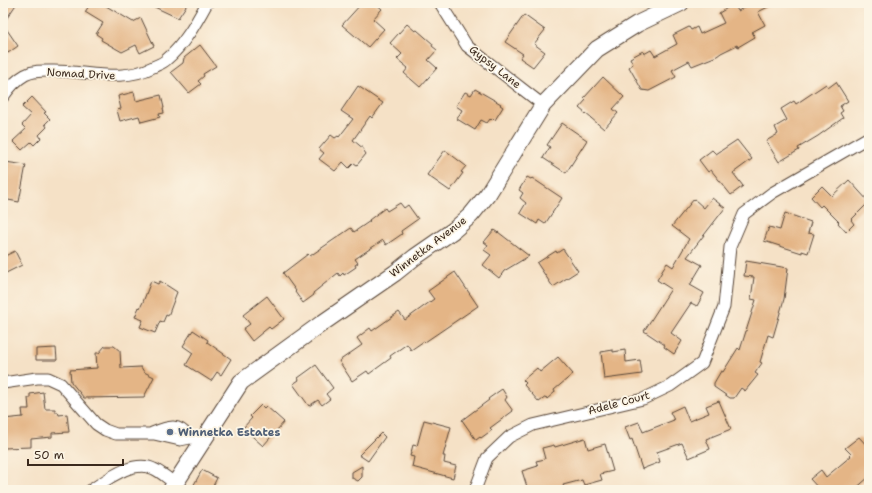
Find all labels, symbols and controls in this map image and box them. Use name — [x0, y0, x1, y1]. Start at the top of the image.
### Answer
street label: Gypsy Lane — [466, 42, 524, 92]
street label: Nomad Drive — [46, 65, 116, 83]
street label: Winnetka Avenue — [386, 213, 470, 281]
street label: Adele Court — [586, 388, 652, 418]
place label: Winnetka Estates — [178, 425, 280, 440]
marker: Winnetka Estates — [165, 427, 175, 437]
scale bar — [28, 441, 123, 467]
text: 50 m — [34, 447, 64, 463]

